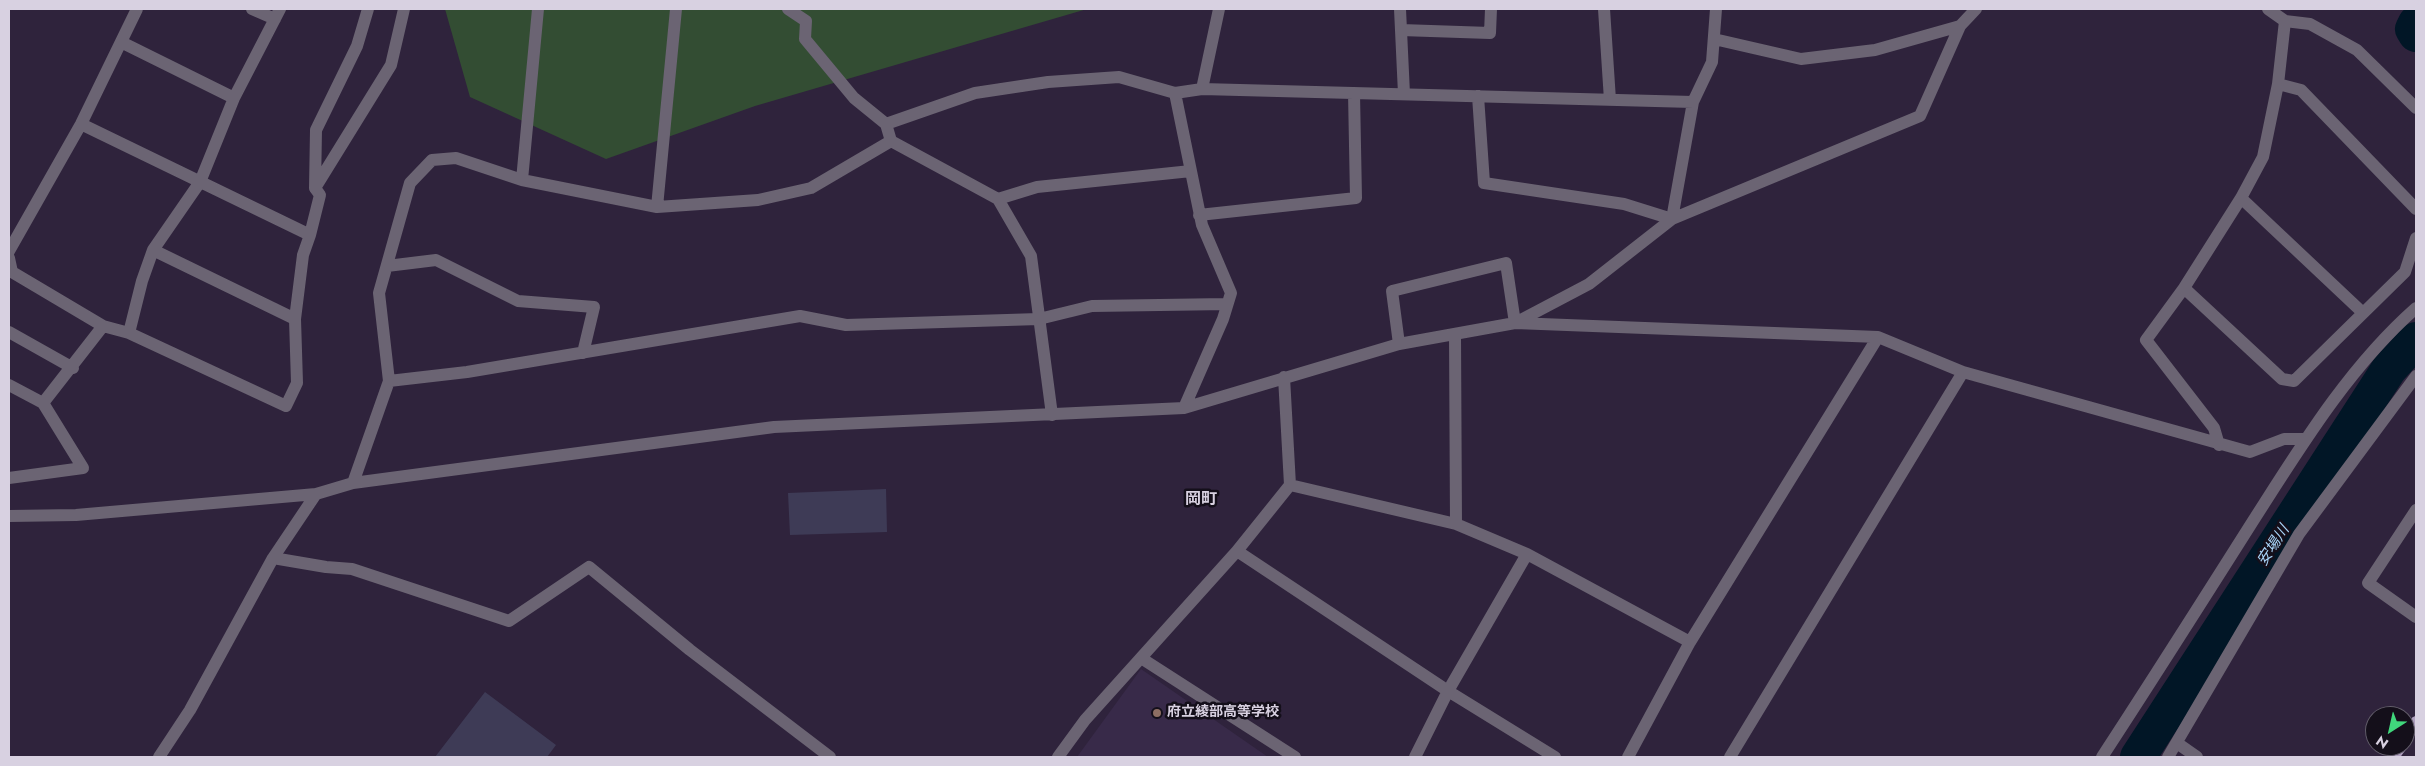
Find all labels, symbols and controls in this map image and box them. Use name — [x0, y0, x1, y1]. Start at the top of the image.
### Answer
district label: 岡町 — [1185, 490, 1217, 510]
water label: 安場川 — [2254, 522, 2294, 570]
place label: 府立綾部高等学校 — [1167, 705, 1279, 721]
north arrow — [2365, 706, 2415, 756]
marker: 府立綾部高等学校 — [1151, 707, 1163, 719]
text: N — [2372, 731, 2392, 754]

